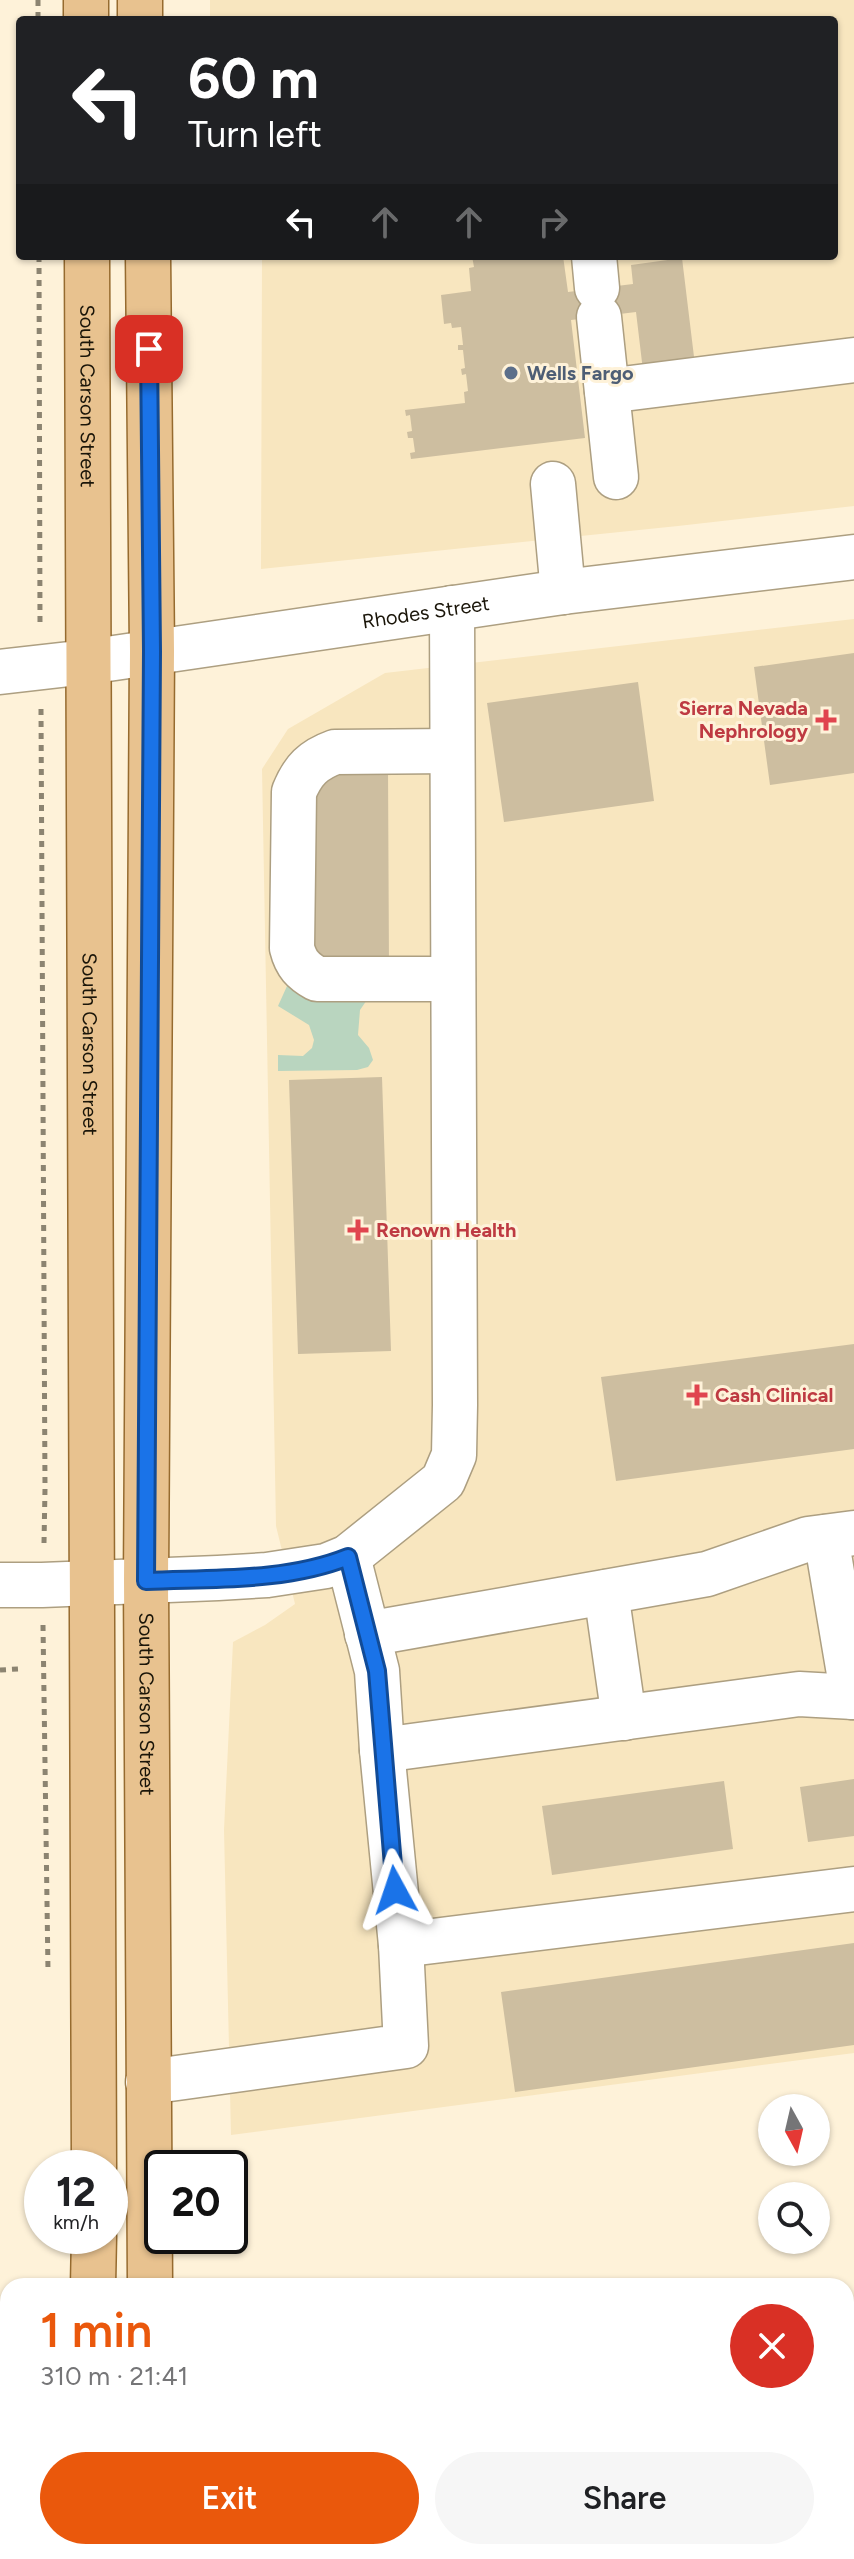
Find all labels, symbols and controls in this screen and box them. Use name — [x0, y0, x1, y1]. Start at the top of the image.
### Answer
text: 60 m — [188, 45, 319, 112]
icon: left — [56, 48, 160, 152]
text: Turn left — [188, 113, 322, 156]
icon: left — [279, 200, 323, 244]
icon: ahead — [363, 200, 407, 244]
icon: ahead — [447, 200, 491, 244]
icon: right — [531, 200, 575, 244]
street label: South Carson Street — [75, 304, 100, 488]
pin — [115, 315, 183, 383]
icon: arrive — [127, 327, 171, 371]
place label: Wells Fargo — [527, 361, 634, 385]
marker: Wells Fargo — [502, 364, 520, 382]
street label: Rhodes Street — [361, 591, 491, 633]
place label: Sierra Nevada Nephrology — [679, 696, 808, 743]
marker: Sierra Nevada Nephrology — [815, 709, 837, 731]
street label: South Carson Street — [78, 952, 102, 1136]
place label: Renown Health — [376, 1218, 516, 1242]
marker: Renown Health — [347, 1219, 369, 1241]
place label: Cash Clinical — [715, 1383, 833, 1407]
marker: Cash Clinical — [686, 1384, 708, 1406]
street label: South Carson Street — [134, 1612, 159, 1796]
position arrow — [353, 1848, 437, 1932]
north arrow — [758, 2094, 830, 2166]
map controls — [758, 2094, 830, 2254]
speed limit sign: 20 — [144, 2150, 248, 2254]
text: 12 — [56, 2168, 96, 2216]
button: search — [758, 2182, 830, 2254]
text: km/h — [53, 2210, 99, 2234]
text: 1 min — [40, 2301, 152, 2359]
button: close — [730, 2304, 814, 2388]
text: 310 m · 21:41 — [40, 2360, 188, 2392]
button: Exit — [40, 2452, 419, 2544]
button: Share — [435, 2452, 814, 2544]

